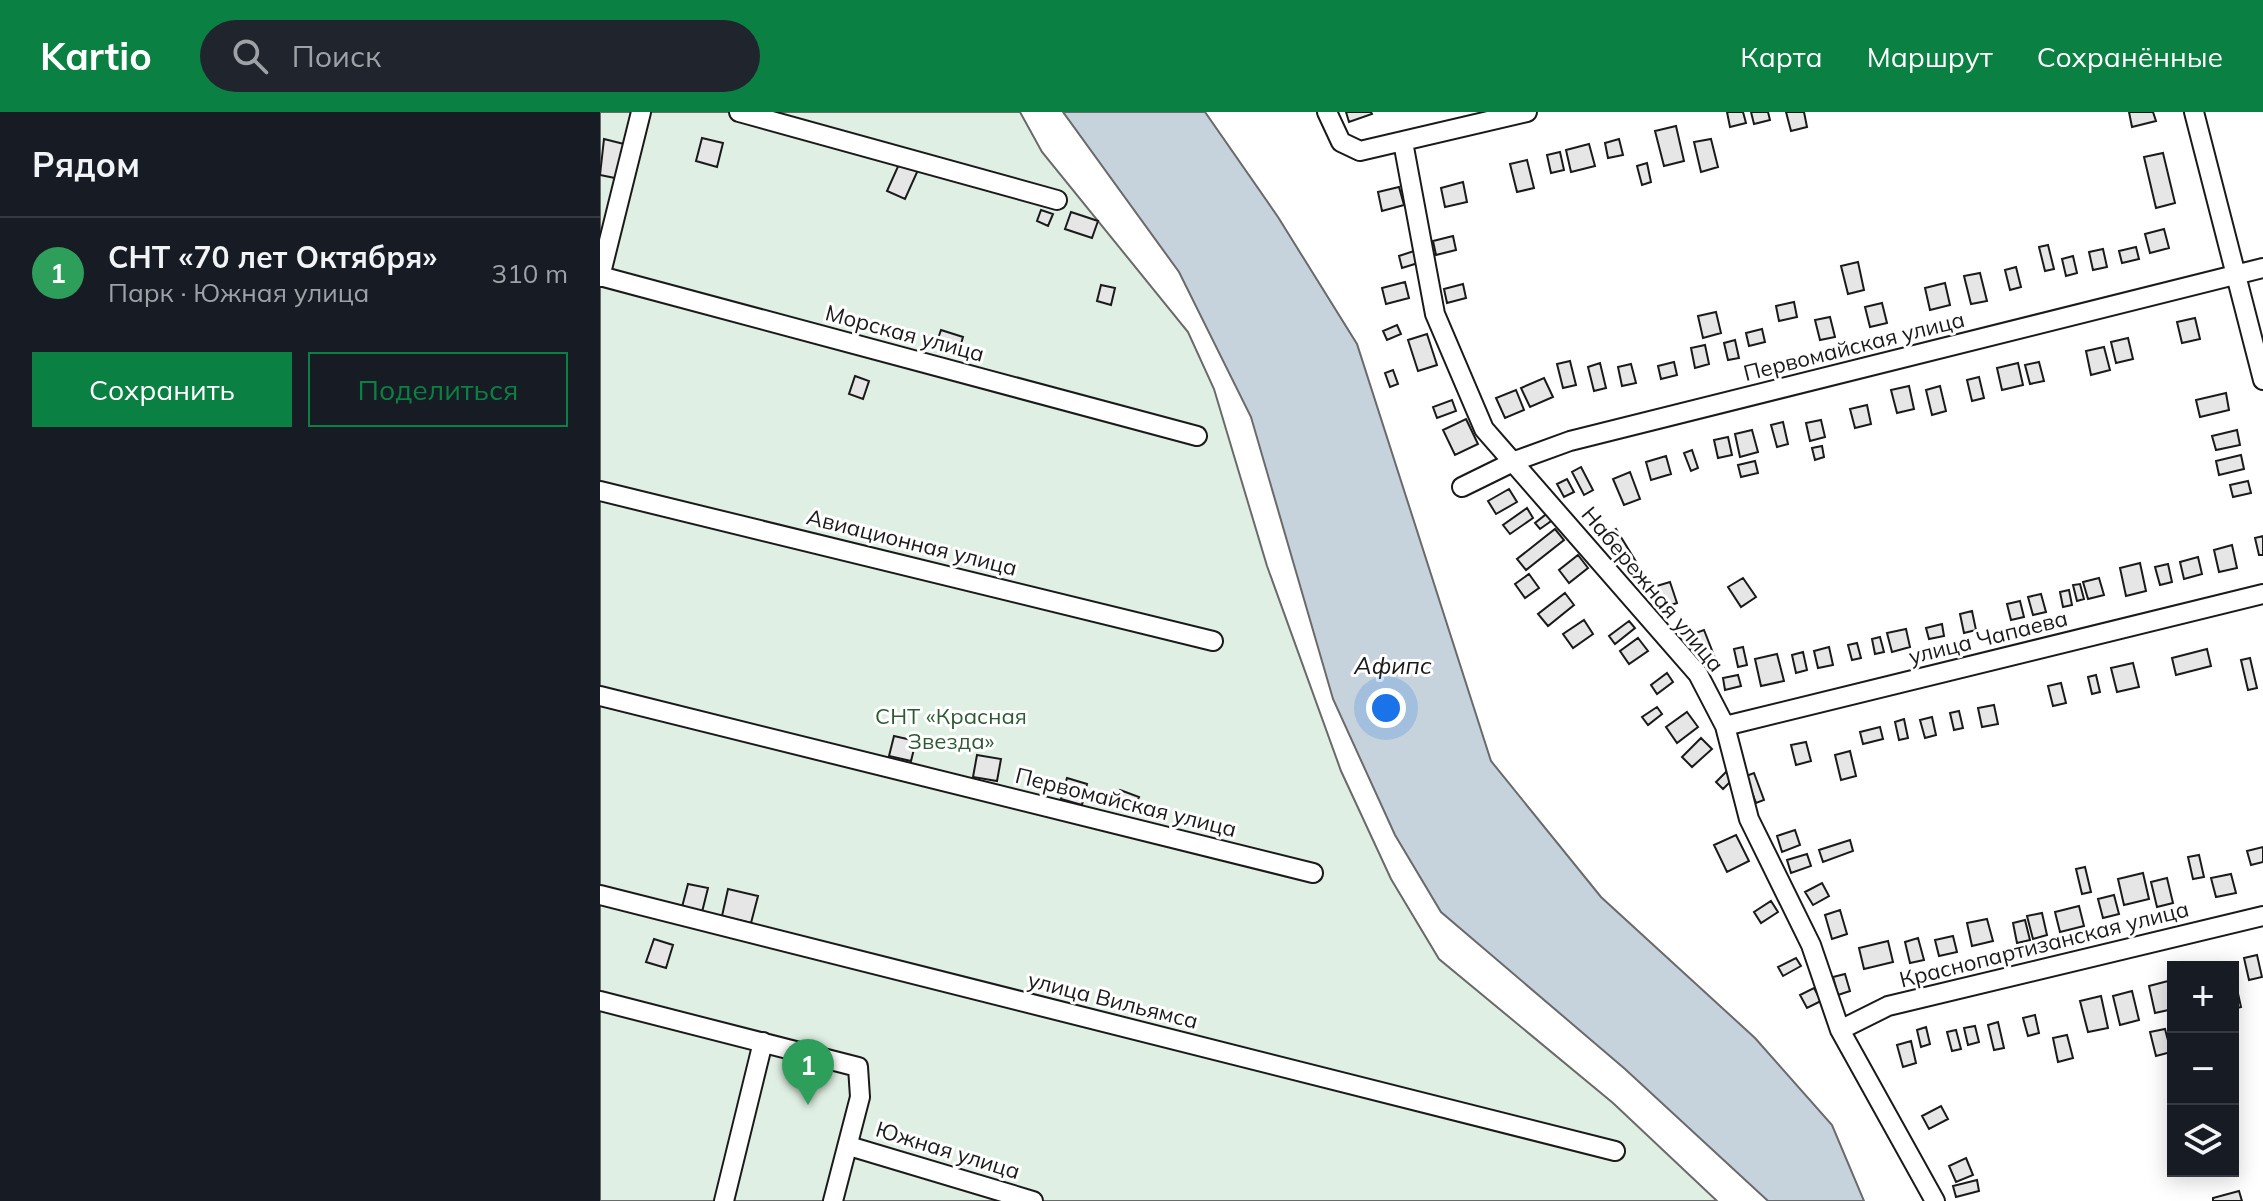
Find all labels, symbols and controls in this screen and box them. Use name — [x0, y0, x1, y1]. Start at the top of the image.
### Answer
search box — [200, 20, 760, 92]
text: Kartio — [40, 32, 152, 80]
icon: search — [228, 34, 272, 78]
text: Поиск — [292, 37, 381, 75]
text: Карта — [1740, 39, 1823, 74]
text: Маршрут — [1867, 39, 1993, 74]
text: Сохранённые — [2037, 39, 2223, 74]
text: Рядом — [32, 143, 140, 186]
text: СНТ «70 лет Октября» — [108, 238, 437, 276]
text: 1 — [50, 257, 66, 290]
text: 310 m — [492, 257, 568, 290]
text: Парк · Южная улица — [108, 276, 369, 309]
street label: Морская улица — [822, 298, 988, 368]
street label: Первомайская улица — [1740, 305, 1968, 387]
button: Сохранить — [32, 352, 292, 427]
button: Поделиться — [308, 352, 568, 427]
street label: Набережная улица — [1576, 501, 1730, 677]
street label: Авиационная улица — [804, 502, 1020, 582]
street label: улица Чапаева — [1906, 604, 2070, 670]
water label: Афипс — [1353, 650, 1432, 680]
your location — [1366, 688, 1406, 728]
park label: СНТ «Красная Звезда» — [875, 702, 1027, 755]
street label: Первомайская улица — [1012, 761, 1240, 843]
street label: Краснопартизанская улица — [1896, 894, 2192, 994]
map controls — [2167, 961, 2239, 1177]
button: + — [2167, 961, 2239, 1033]
street label: улица Вильямса — [1025, 965, 1201, 1035]
button: − — [2167, 1033, 2239, 1105]
pin: 1 — [782, 1039, 834, 1105]
button: layers — [2167, 1105, 2239, 1177]
street label: Южная улица — [873, 1115, 1023, 1185]

